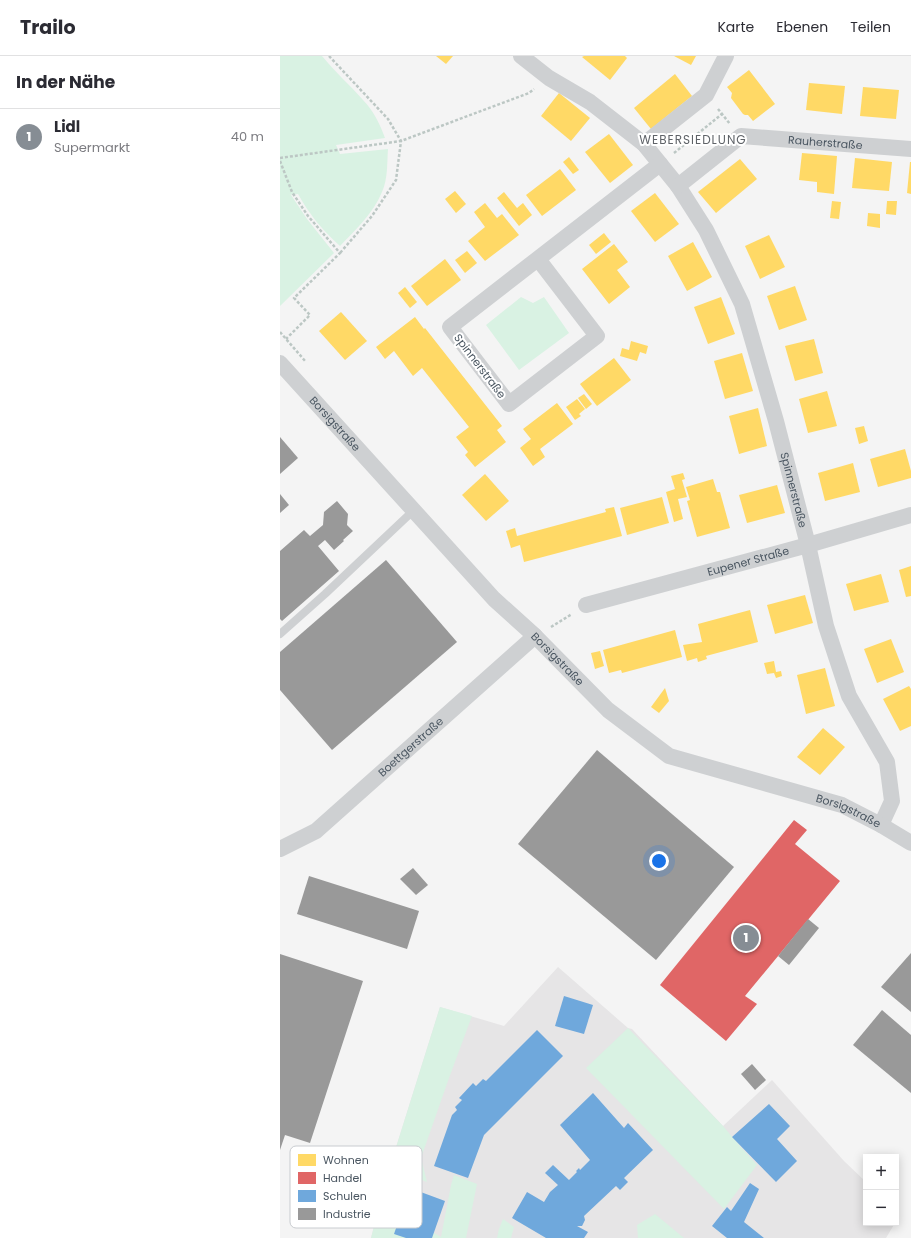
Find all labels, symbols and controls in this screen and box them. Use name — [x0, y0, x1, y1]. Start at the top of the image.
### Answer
text: Trailo — [20, 14, 76, 41]
text: Karte — [717, 17, 754, 37]
text: Ebenen — [776, 17, 828, 37]
text: Teilen — [850, 17, 891, 37]
text: In der Nähe — [16, 70, 115, 94]
text: Lidl — [54, 116, 80, 137]
text: 1 — [27, 127, 31, 146]
text: 40 m — [231, 127, 264, 146]
district label: WEBERSIEDLUNG — [639, 131, 747, 148]
street label: Rauherstraße — [787, 132, 863, 153]
text: Supermarkt — [54, 138, 130, 157]
street label: Spinnerstraße — [450, 330, 510, 402]
street label: Borsigstraße — [306, 393, 364, 455]
street label: Spinnerstraße — [776, 450, 811, 529]
street label: Eupener Straße — [705, 542, 791, 580]
street label: Borsigstraße — [528, 629, 588, 689]
street label: Boettgerstraße — [374, 713, 447, 780]
street label: Borsigstraße — [814, 790, 884, 832]
your location — [649, 851, 669, 871]
pin: 1 — [733, 923, 759, 953]
legend — [290, 1146, 422, 1228]
text: Wohnen — [323, 1152, 369, 1168]
map controls — [863, 1154, 899, 1226]
button: + — [863, 1154, 899, 1190]
text: Handel — [323, 1170, 362, 1186]
text: Schulen — [323, 1188, 367, 1204]
button: − — [863, 1190, 899, 1226]
text: Industrie — [323, 1206, 371, 1222]

